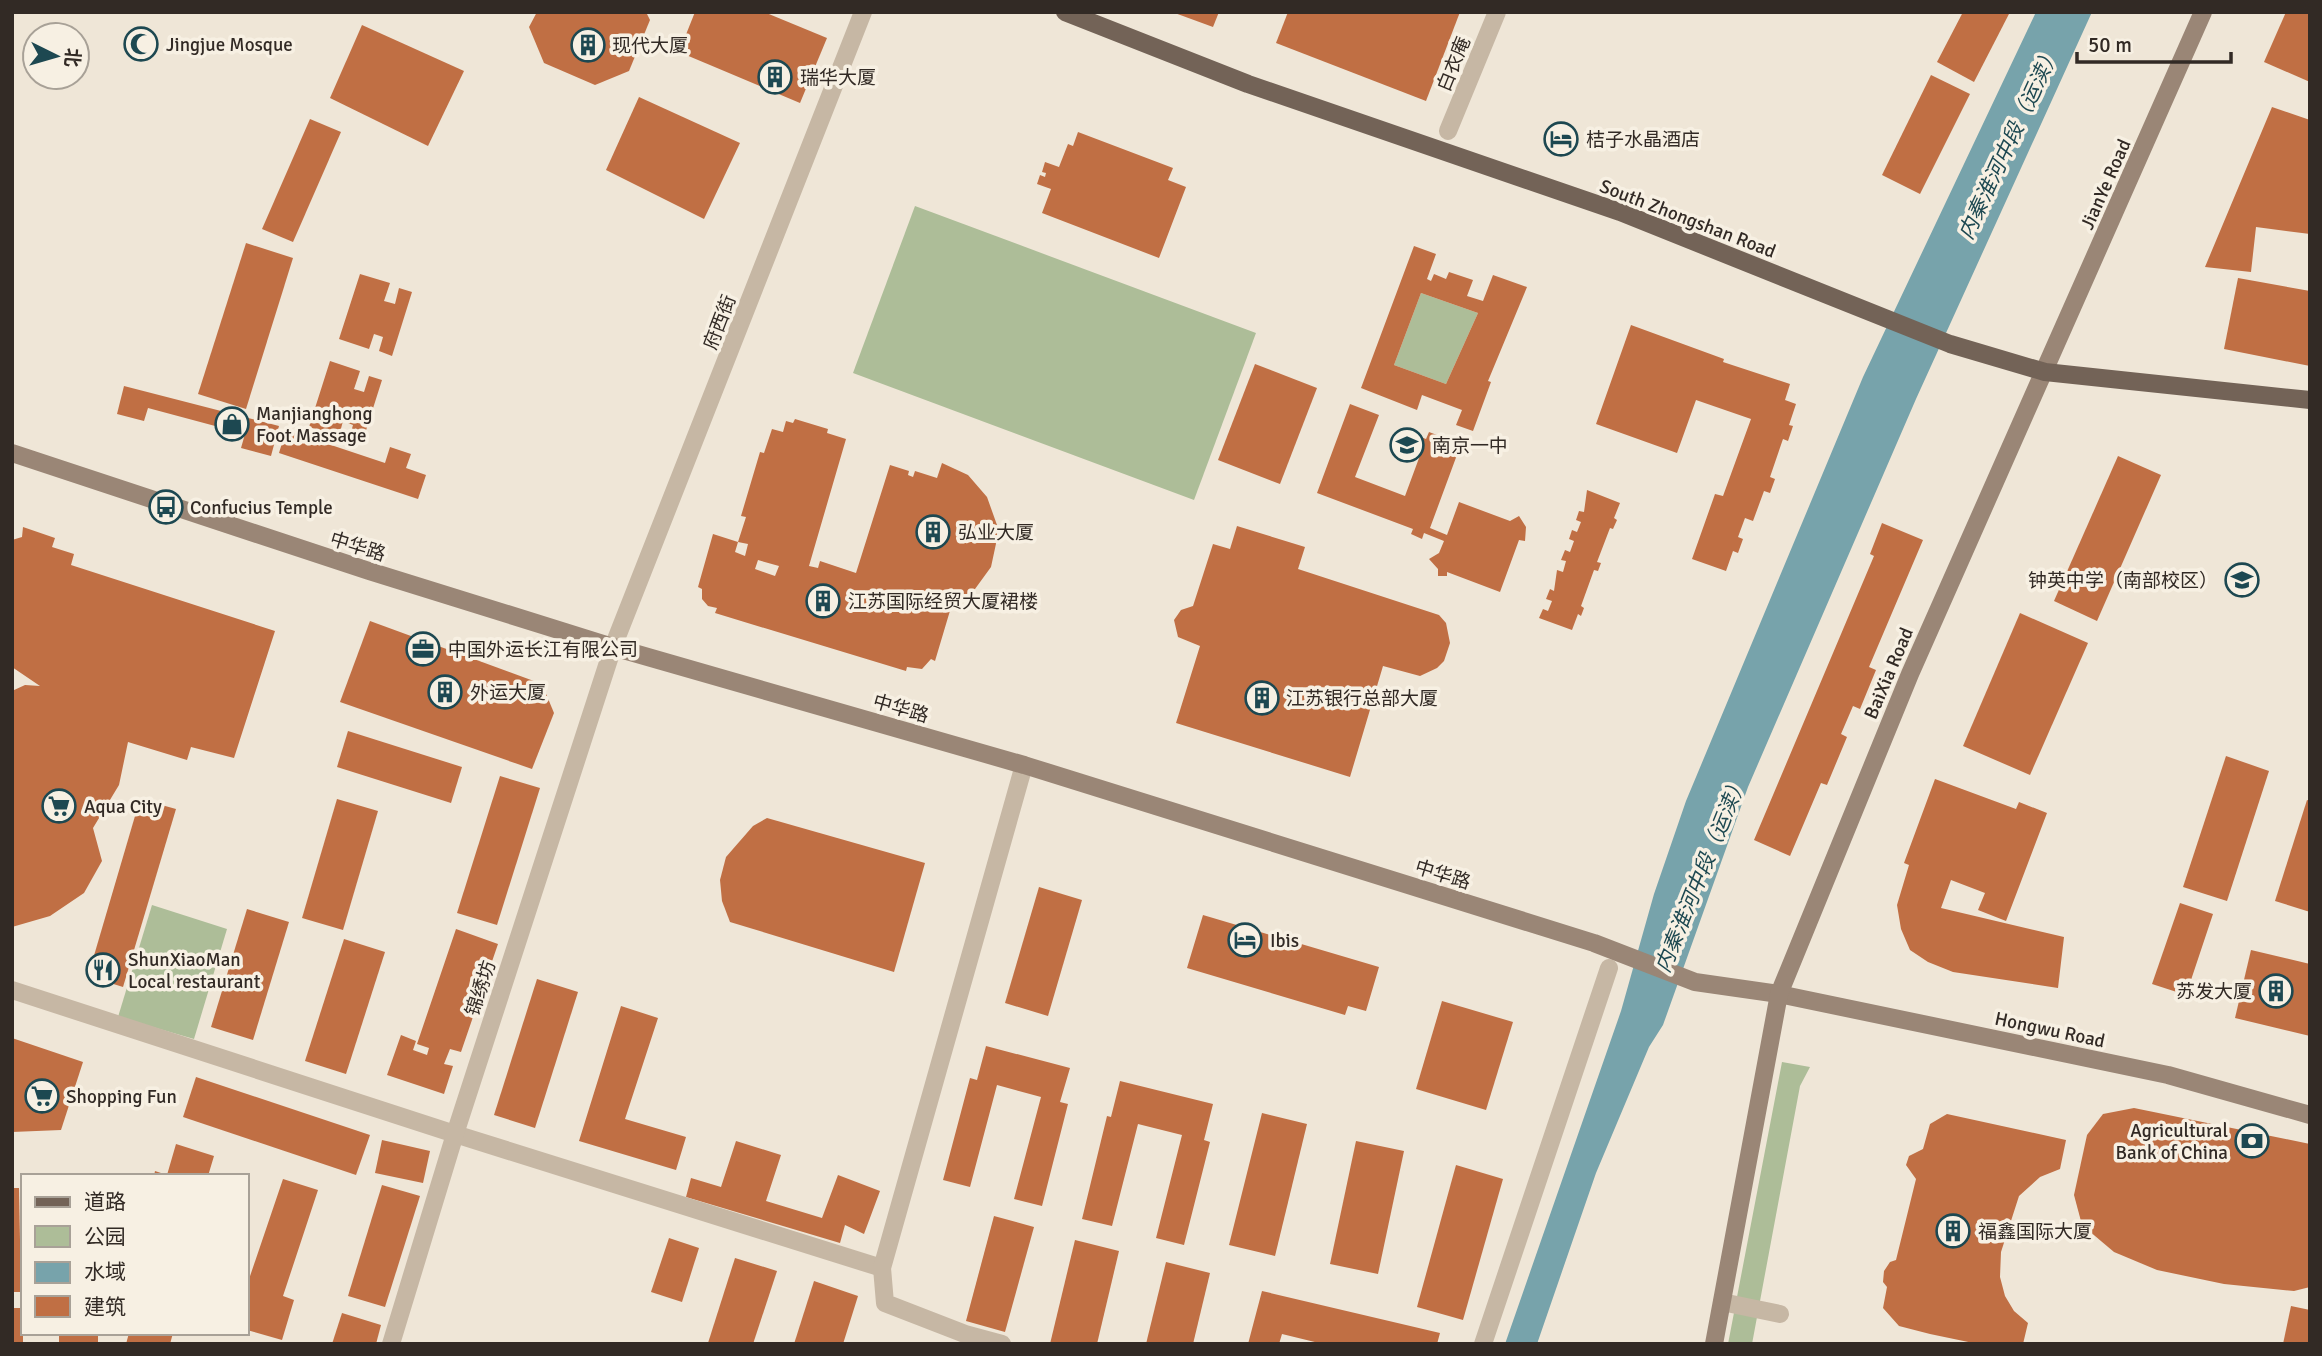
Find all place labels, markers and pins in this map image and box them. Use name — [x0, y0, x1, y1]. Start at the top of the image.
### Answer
mosque icon: Jingjue Mosque — [122, 25, 160, 63]
building icon: 现代大厦 — [569, 26, 607, 64]
place label: Jingjue Mosque — [166, 33, 293, 57]
place label: 现代大厦 — [612, 34, 688, 58]
building icon: 瑞华大厦 — [756, 58, 794, 96]
place label: 瑞华大厦 — [800, 66, 876, 90]
hotel icon: 桔子水晶酒店 — [1542, 120, 1580, 158]
place label: 桔子水晶酒店 — [1586, 128, 1700, 152]
place label: Manjianghong Foot Massage — [256, 402, 372, 448]
shop icon: Manjianghong Foot Massage — [213, 405, 251, 443]
school or university icon: 南京一中 — [1388, 426, 1426, 464]
place label: 南京一中 — [1432, 434, 1508, 458]
bus stop icon: Confucius Temple — [147, 488, 185, 526]
place label: Confucius Temple — [190, 496, 333, 520]
building icon: 弘业大厦 — [914, 513, 952, 551]
place label: 弘业大厦 — [958, 521, 1034, 545]
school or university icon: 钟英中学（南部校区） — [2223, 561, 2261, 599]
place label: 钟英中学（南部校区） — [2028, 569, 2218, 593]
building icon: 江苏国际经贸大厦裙楼 — [804, 582, 842, 620]
place label: 江苏国际经贸大厦裙楼 — [848, 590, 1038, 614]
office icon: 中国外运长江有限公司 — [404, 630, 442, 668]
place label: 中国外运长江有限公司 — [448, 638, 638, 662]
building icon: 外运大厦 — [426, 673, 464, 711]
building icon: 江苏银行总部大厦 — [1243, 679, 1281, 717]
place label: 外运大厦 — [470, 681, 546, 705]
place label: 江苏银行总部大厦 — [1286, 687, 1438, 711]
supermarket icon: Aqua City — [40, 787, 78, 825]
place label: Aqua City — [84, 795, 162, 819]
hotel icon: Ibis — [1226, 921, 1264, 959]
place label: Ibis — [1270, 929, 1299, 953]
place label: ShunXiaoMan Local restaurant — [128, 948, 261, 994]
restaurant icon: ShunXiaoMan Local restaurant — [84, 951, 122, 989]
building icon: 苏发大厦 — [2257, 972, 2295, 1010]
place label: 苏发大厦 — [2176, 980, 2252, 1004]
supermarket icon: Shopping Fun — [23, 1077, 61, 1115]
place label: Shopping Fun — [66, 1085, 177, 1109]
place label: Agricultural Bank of China — [2116, 1119, 2228, 1165]
bank icon: Agricultural Bank of China — [2233, 1122, 2271, 1160]
building icon: 福鑫国际大厦 — [1934, 1212, 1972, 1250]
place label: 福鑫国际大厦 — [1978, 1220, 2092, 1244]

